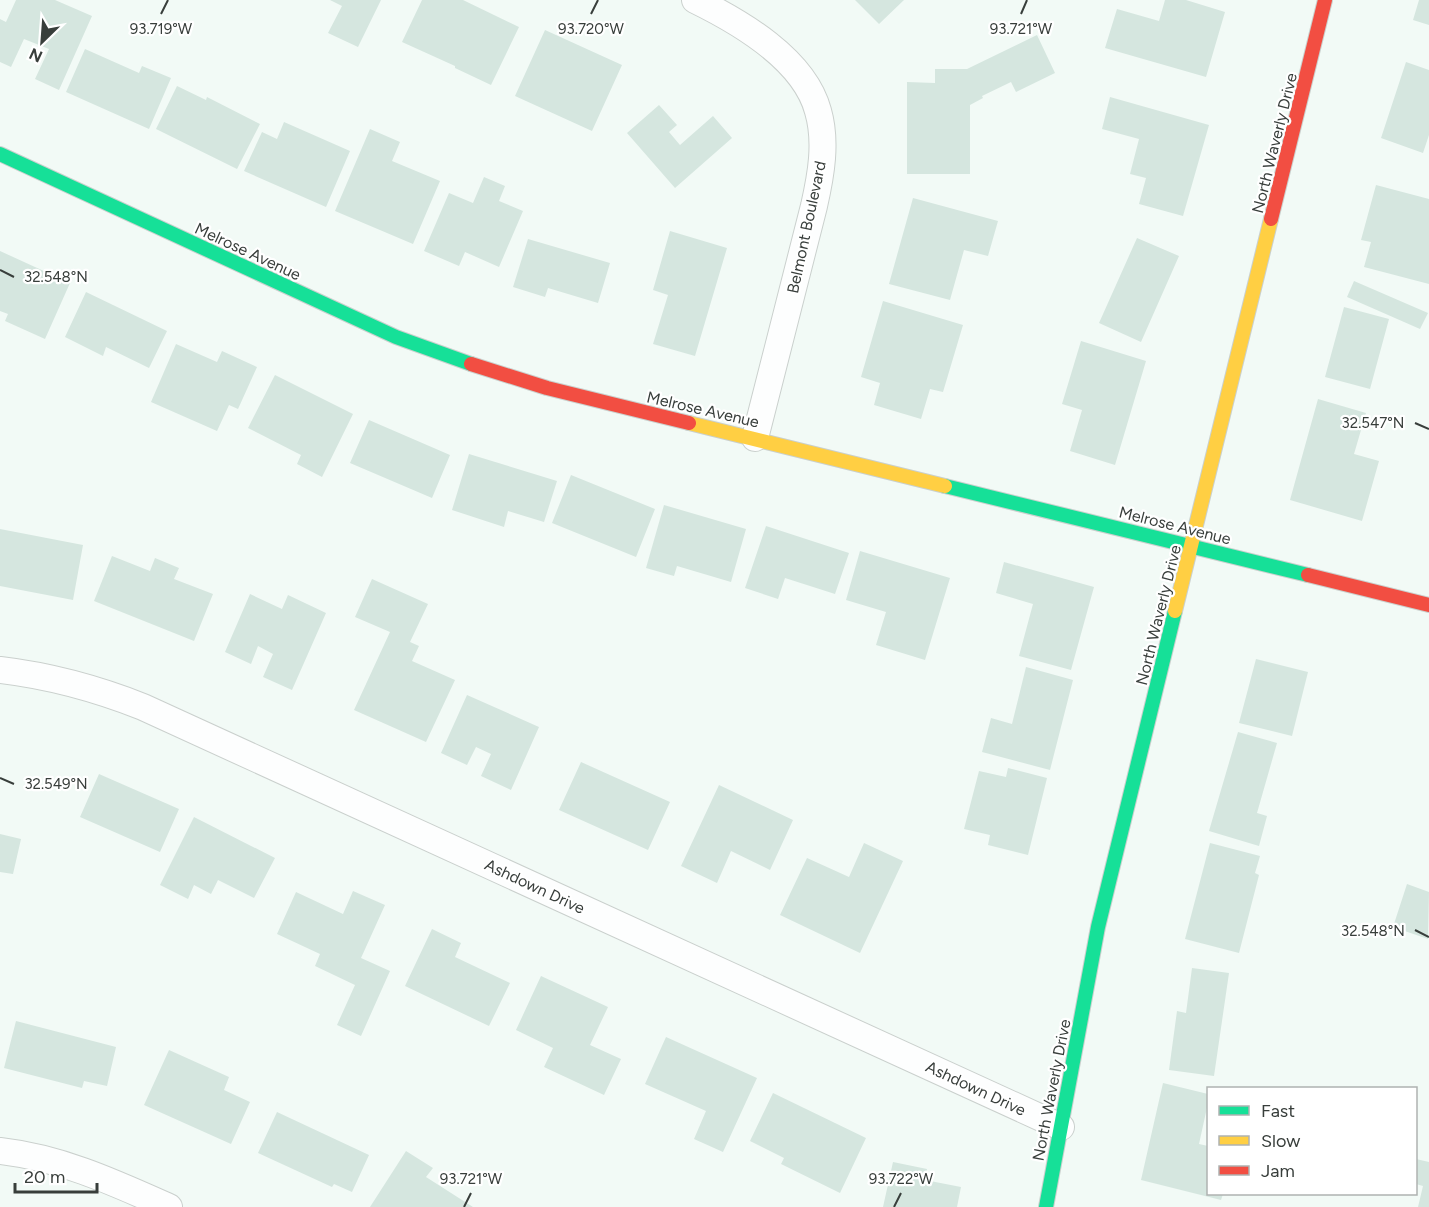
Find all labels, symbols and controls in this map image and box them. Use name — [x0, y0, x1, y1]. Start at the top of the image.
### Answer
north arrow — [12, 12, 72, 72]
text: 93.719°W — [130, 20, 193, 38]
text: 93.720°W — [558, 20, 624, 38]
text: 93.721°W — [990, 20, 1053, 38]
text: N — [26, 44, 45, 66]
street label: North Waverly Drive — [1248, 71, 1301, 215]
street label: Belmont Boulevard — [783, 159, 830, 295]
street label: Melrose Avenue — [192, 219, 304, 284]
text: 32.548°N — [24, 268, 88, 286]
street label: Melrose Avenue — [645, 387, 761, 432]
text: 32.547°N — [1342, 414, 1404, 432]
street label: Melrose Avenue — [1117, 502, 1233, 549]
street label: North Waverly Drive — [1132, 543, 1185, 687]
text: 32.549°N — [24, 775, 88, 793]
street label: Ashdown Drive — [482, 855, 588, 918]
text: 32.548°N — [1341, 922, 1405, 940]
street label: North Waverly Drive — [1028, 1017, 1075, 1163]
street label: Ashdown Drive — [923, 1057, 1029, 1120]
legend — [1207, 1087, 1417, 1195]
text: Fast — [1261, 1100, 1295, 1122]
text: Slow — [1261, 1130, 1300, 1152]
scale bar — [15, 1156, 98, 1194]
text: Jam — [1261, 1160, 1295, 1182]
text: 20 m — [24, 1166, 65, 1188]
text: 93.721°W — [440, 1170, 503, 1188]
text: 93.722°W — [869, 1170, 934, 1188]

